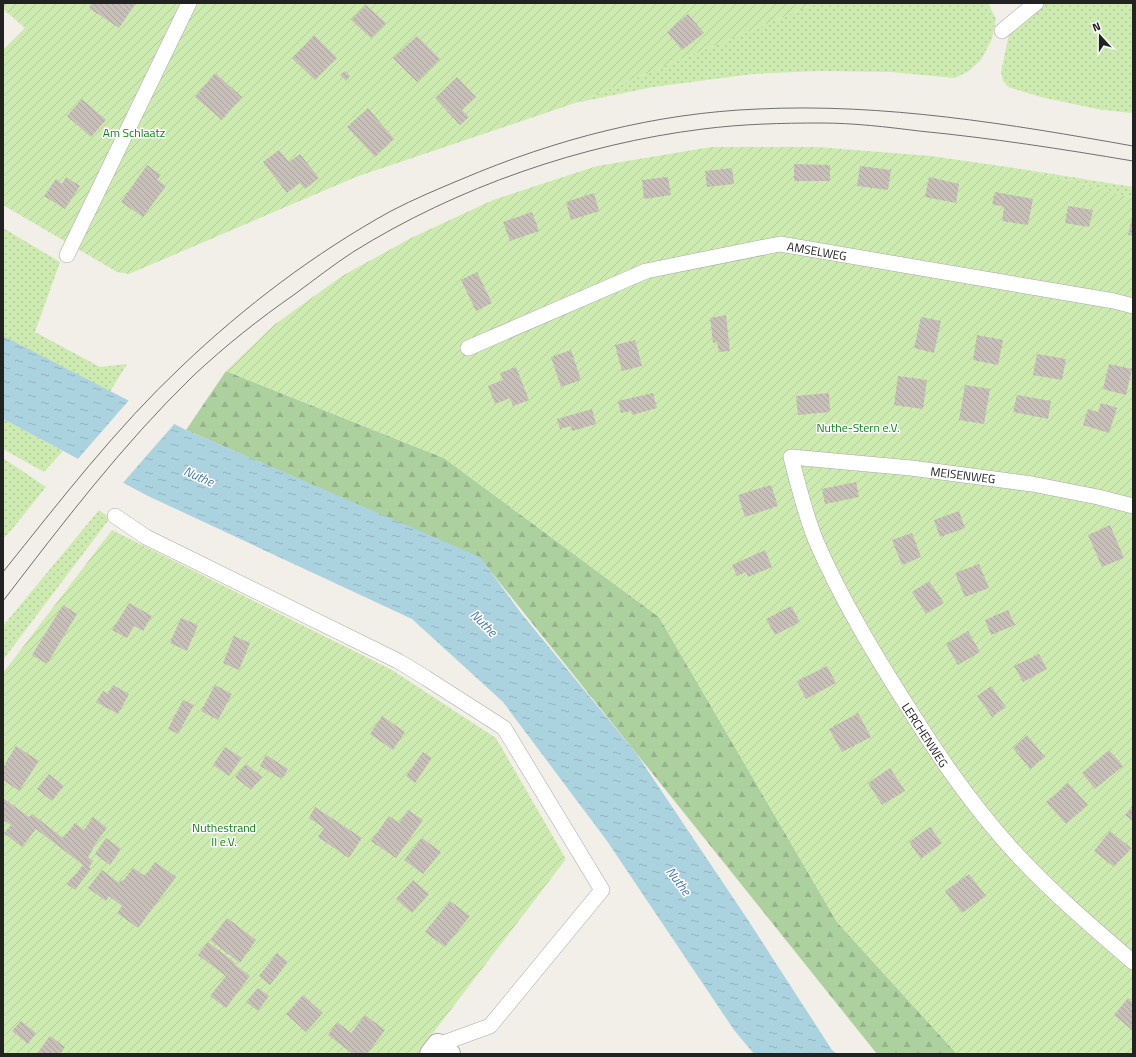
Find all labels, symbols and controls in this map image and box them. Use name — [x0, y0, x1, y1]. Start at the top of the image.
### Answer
north arrow — [1080, 16, 1120, 56]
text: N — [1090, 18, 1103, 35]
park label: Am Schlaatz — [103, 123, 165, 142]
street label: AMSELWEG — [786, 236, 848, 266]
park label: Nuthe-Stern e.V. — [817, 418, 900, 437]
water label: Nuthe — [181, 460, 218, 492]
street label: MEISENWEG — [929, 462, 997, 488]
water label: Nuthe — [466, 605, 503, 642]
street label: LERCHENWEG — [897, 699, 953, 771]
park label: Nuthestrand II e.V. — [192, 818, 256, 851]
water label: Nuthe — [662, 862, 697, 900]

